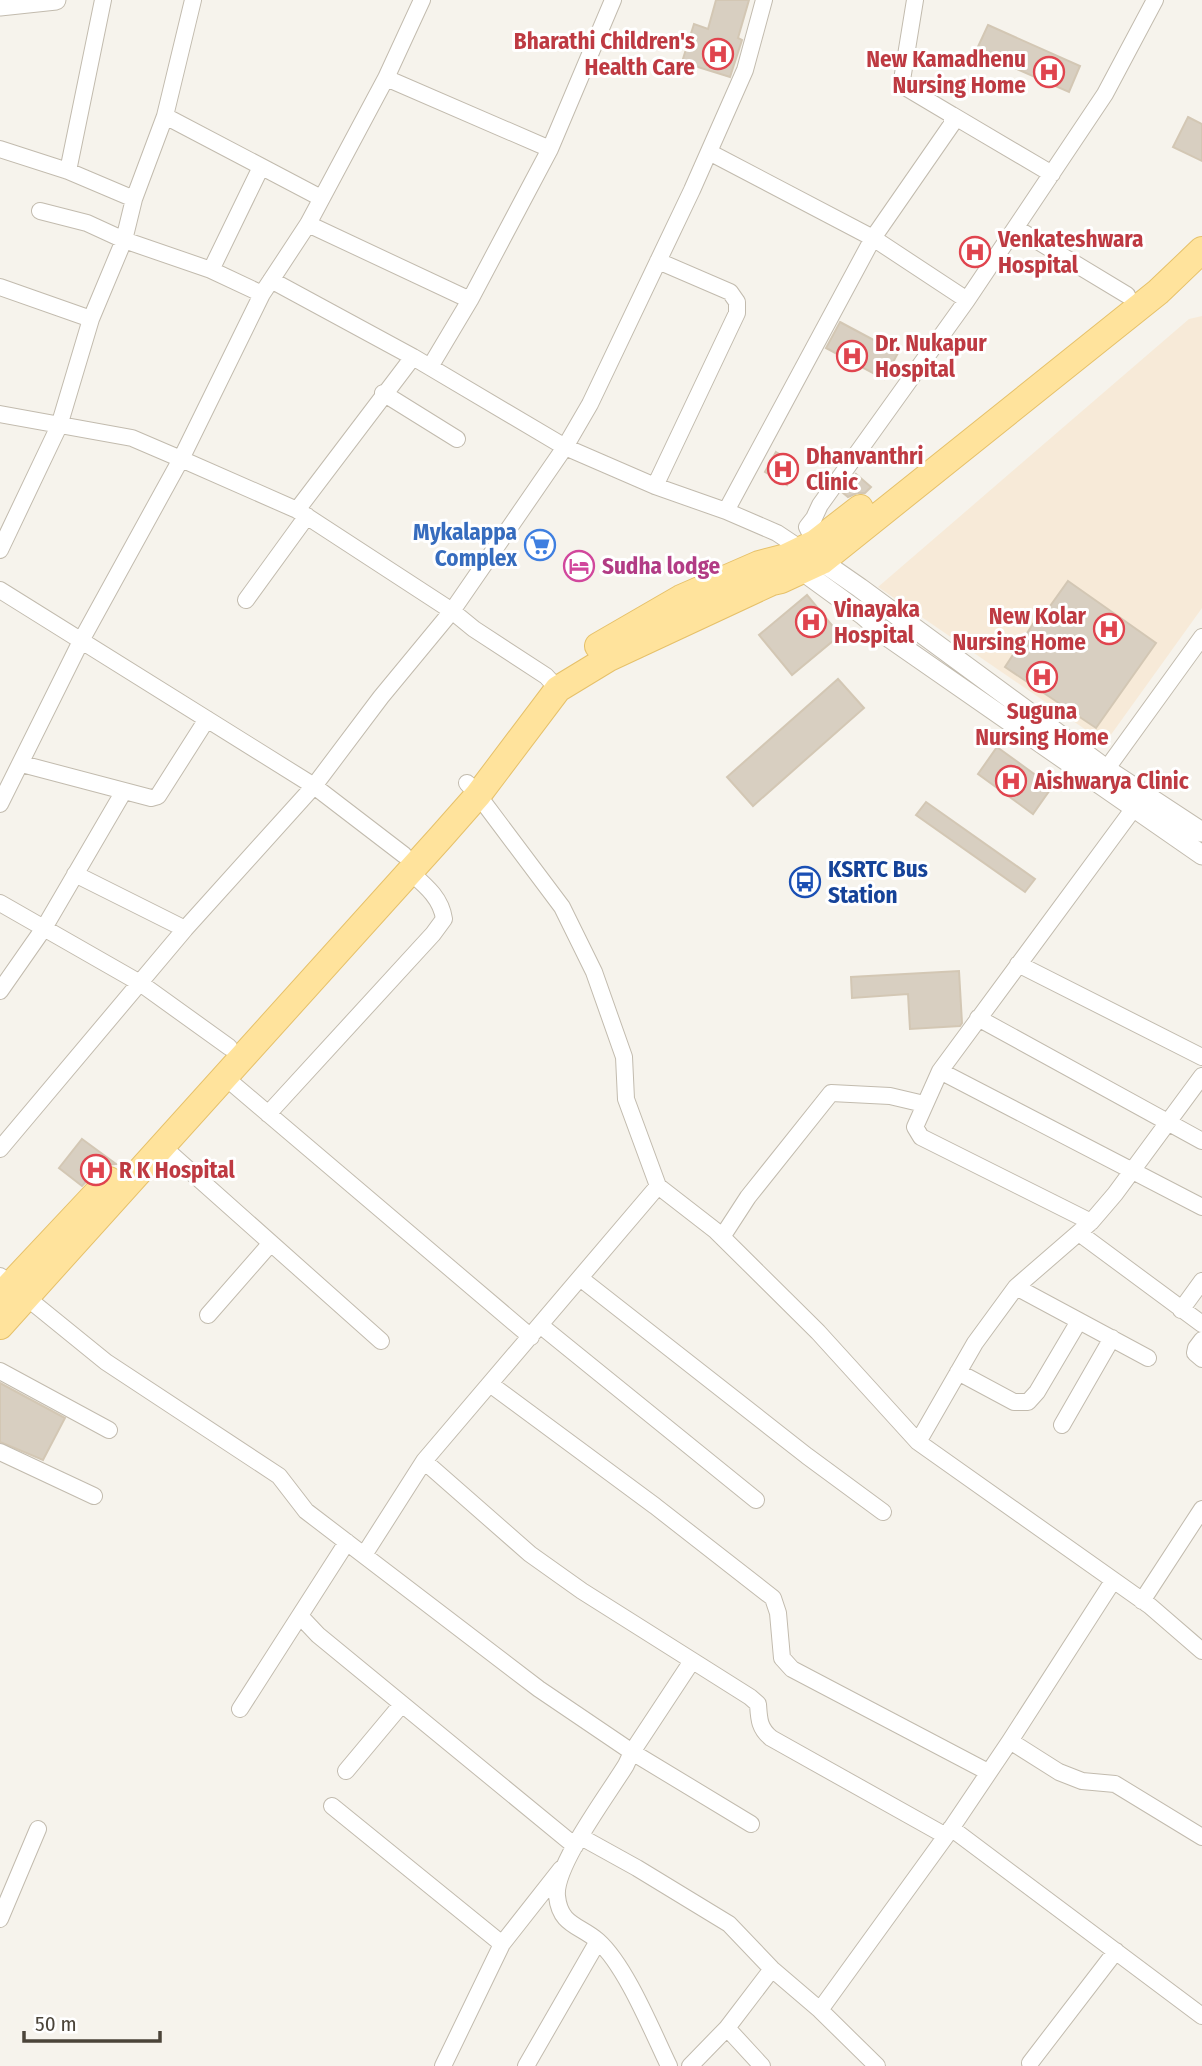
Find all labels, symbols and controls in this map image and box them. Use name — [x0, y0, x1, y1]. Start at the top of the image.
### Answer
place label: Bharathi Children's Health Care — [514, 27, 695, 81]
hospital icon: Bharathi Children's Health Care — [701, 37, 735, 71]
place label: New Kamadhenu Nursing Home — [866, 45, 1026, 99]
hospital icon: New Kamadhenu Nursing Home — [1032, 55, 1066, 89]
place label: Venkateshwara Hospital — [997, 225, 1144, 279]
hospital icon: Venkateshwara Hospital — [958, 235, 992, 269]
place label: Dr. Nukapur Hospital — [875, 329, 987, 383]
hospital icon: Dr. Nukapur Hospital — [835, 339, 869, 373]
place label: Dhanvanthri Clinic — [806, 442, 924, 496]
hospital icon: Dhanvanthri Clinic — [766, 452, 800, 486]
place label: Mykalappa Complex — [413, 518, 518, 572]
supermarket icon: Mykalappa Complex — [523, 528, 557, 562]
hotel icon: Sudha lodge — [562, 549, 596, 583]
place label: Sudha lodge — [602, 552, 721, 580]
place label: Vinayaka Hospital — [833, 595, 920, 649]
place label: New Kolar Nursing Home — [952, 602, 1087, 656]
hospital icon: Vinayaka Hospital — [794, 605, 828, 639]
hospital icon: New Kolar Nursing Home — [1092, 612, 1126, 646]
hospital icon: Suguna Nursing Home — [1025, 660, 1059, 694]
place label: Suguna Nursing Home — [975, 697, 1109, 751]
hospital icon: Aishwarya Clinic — [994, 764, 1028, 798]
place label: Aishwarya Clinic — [1033, 767, 1189, 795]
place label: KSRTC Bus Station — [828, 855, 928, 909]
bus stop icon: KSRTC Bus Station — [788, 865, 822, 899]
hospital icon: R K Hospital — [79, 1153, 113, 1187]
place label: R K Hospital — [119, 1156, 236, 1184]
scale bar — [24, 2000, 161, 2044]
text: 50 m — [35, 2011, 77, 2037]

